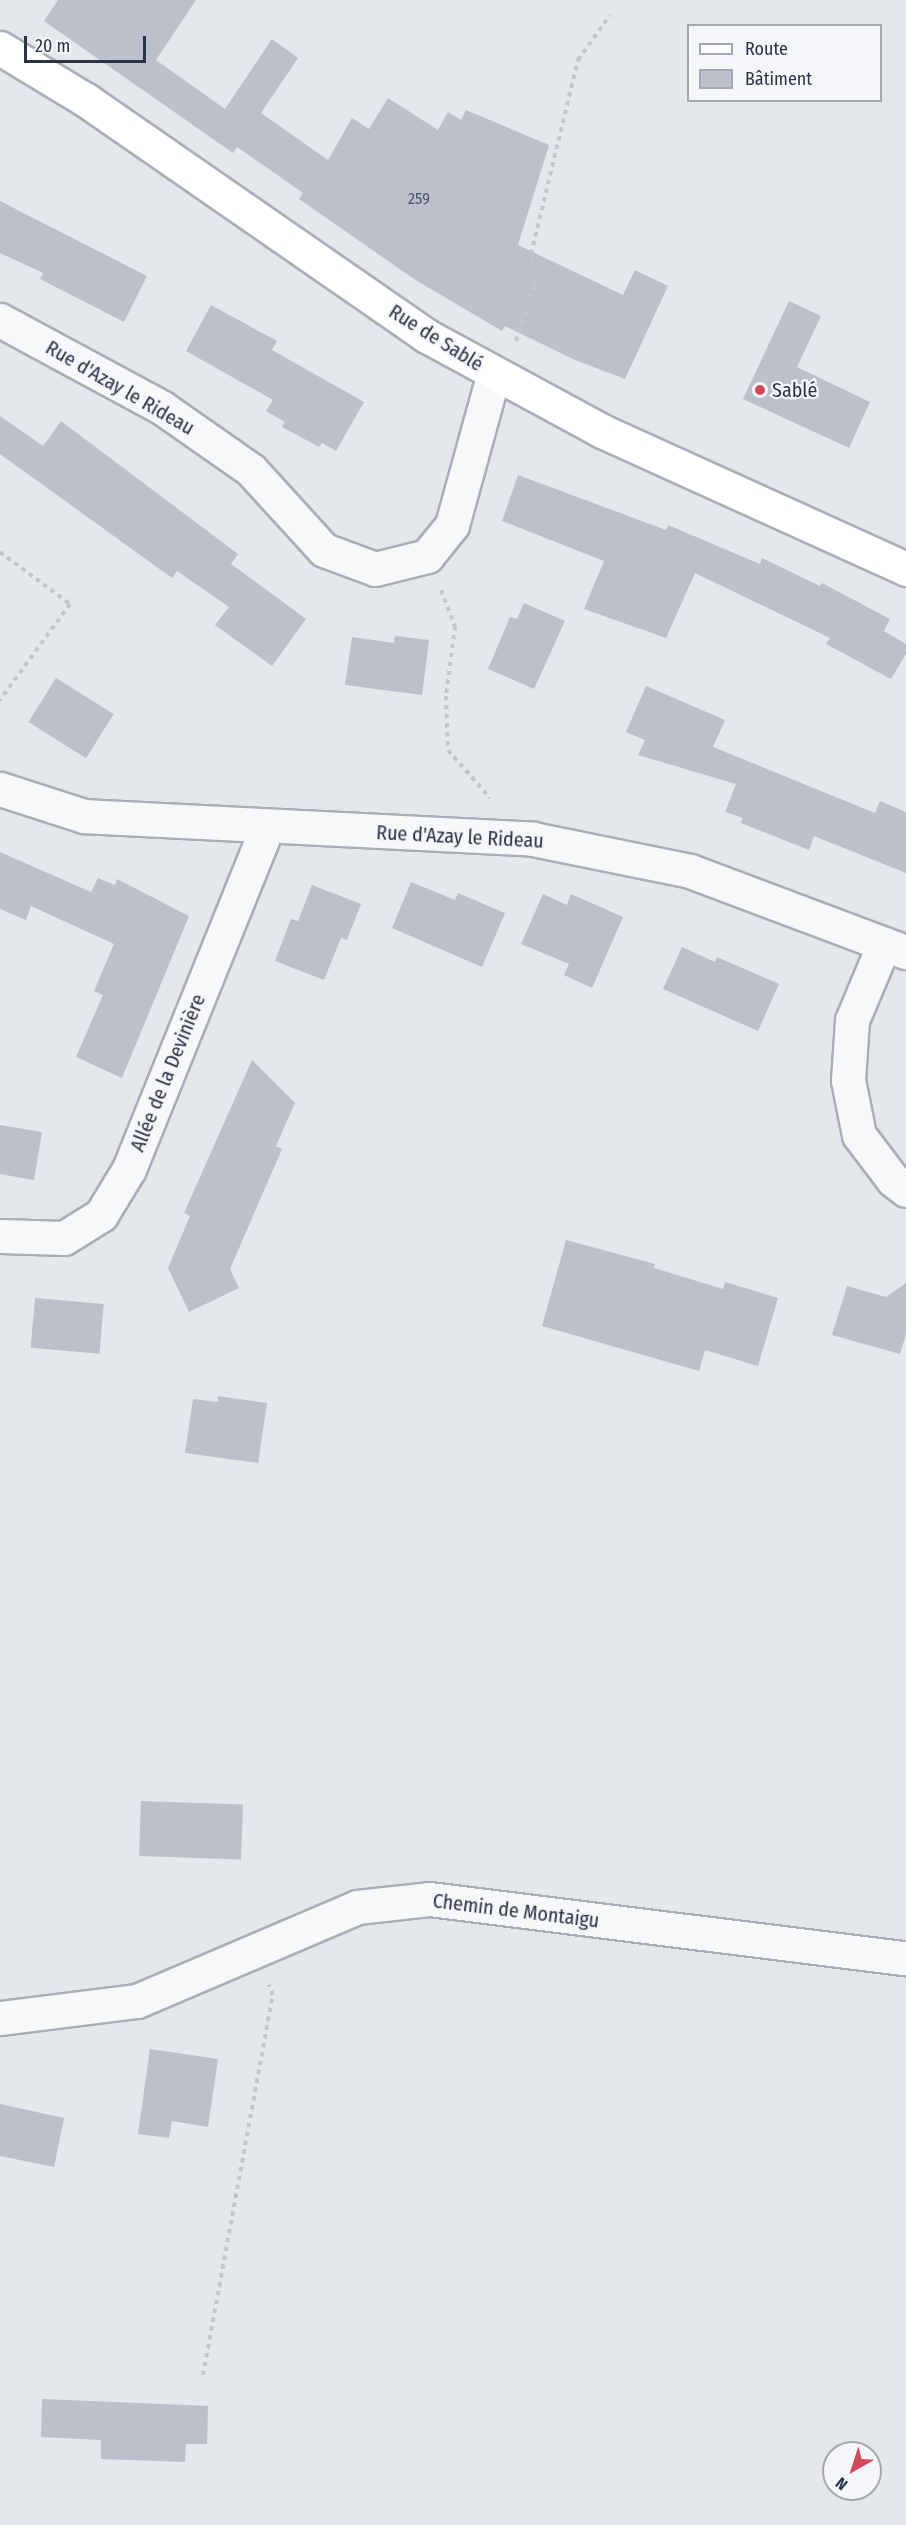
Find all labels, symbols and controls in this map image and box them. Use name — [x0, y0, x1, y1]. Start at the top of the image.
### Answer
scale bar — [27, 24, 148, 62]
legend — [687, 24, 882, 102]
text: 20 m — [35, 35, 70, 57]
text: Route — [745, 38, 788, 60]
text: Bâtiment — [745, 68, 812, 90]
house number: 259 — [408, 189, 430, 209]
street label: Rue de Sablé — [384, 300, 488, 376]
street label: Rue d'Azay le Rideau — [41, 336, 199, 440]
place label: Sablé — [772, 378, 817, 402]
marker: Sablé — [753, 383, 767, 397]
street label: Rue d'Azay le Rideau — [376, 821, 544, 853]
street label: Allée de la Devinière — [125, 991, 211, 1155]
street label: Chemin de Montaigu — [431, 1889, 601, 1933]
north arrow — [822, 2441, 882, 2501]
text: N — [832, 2473, 851, 2494]

